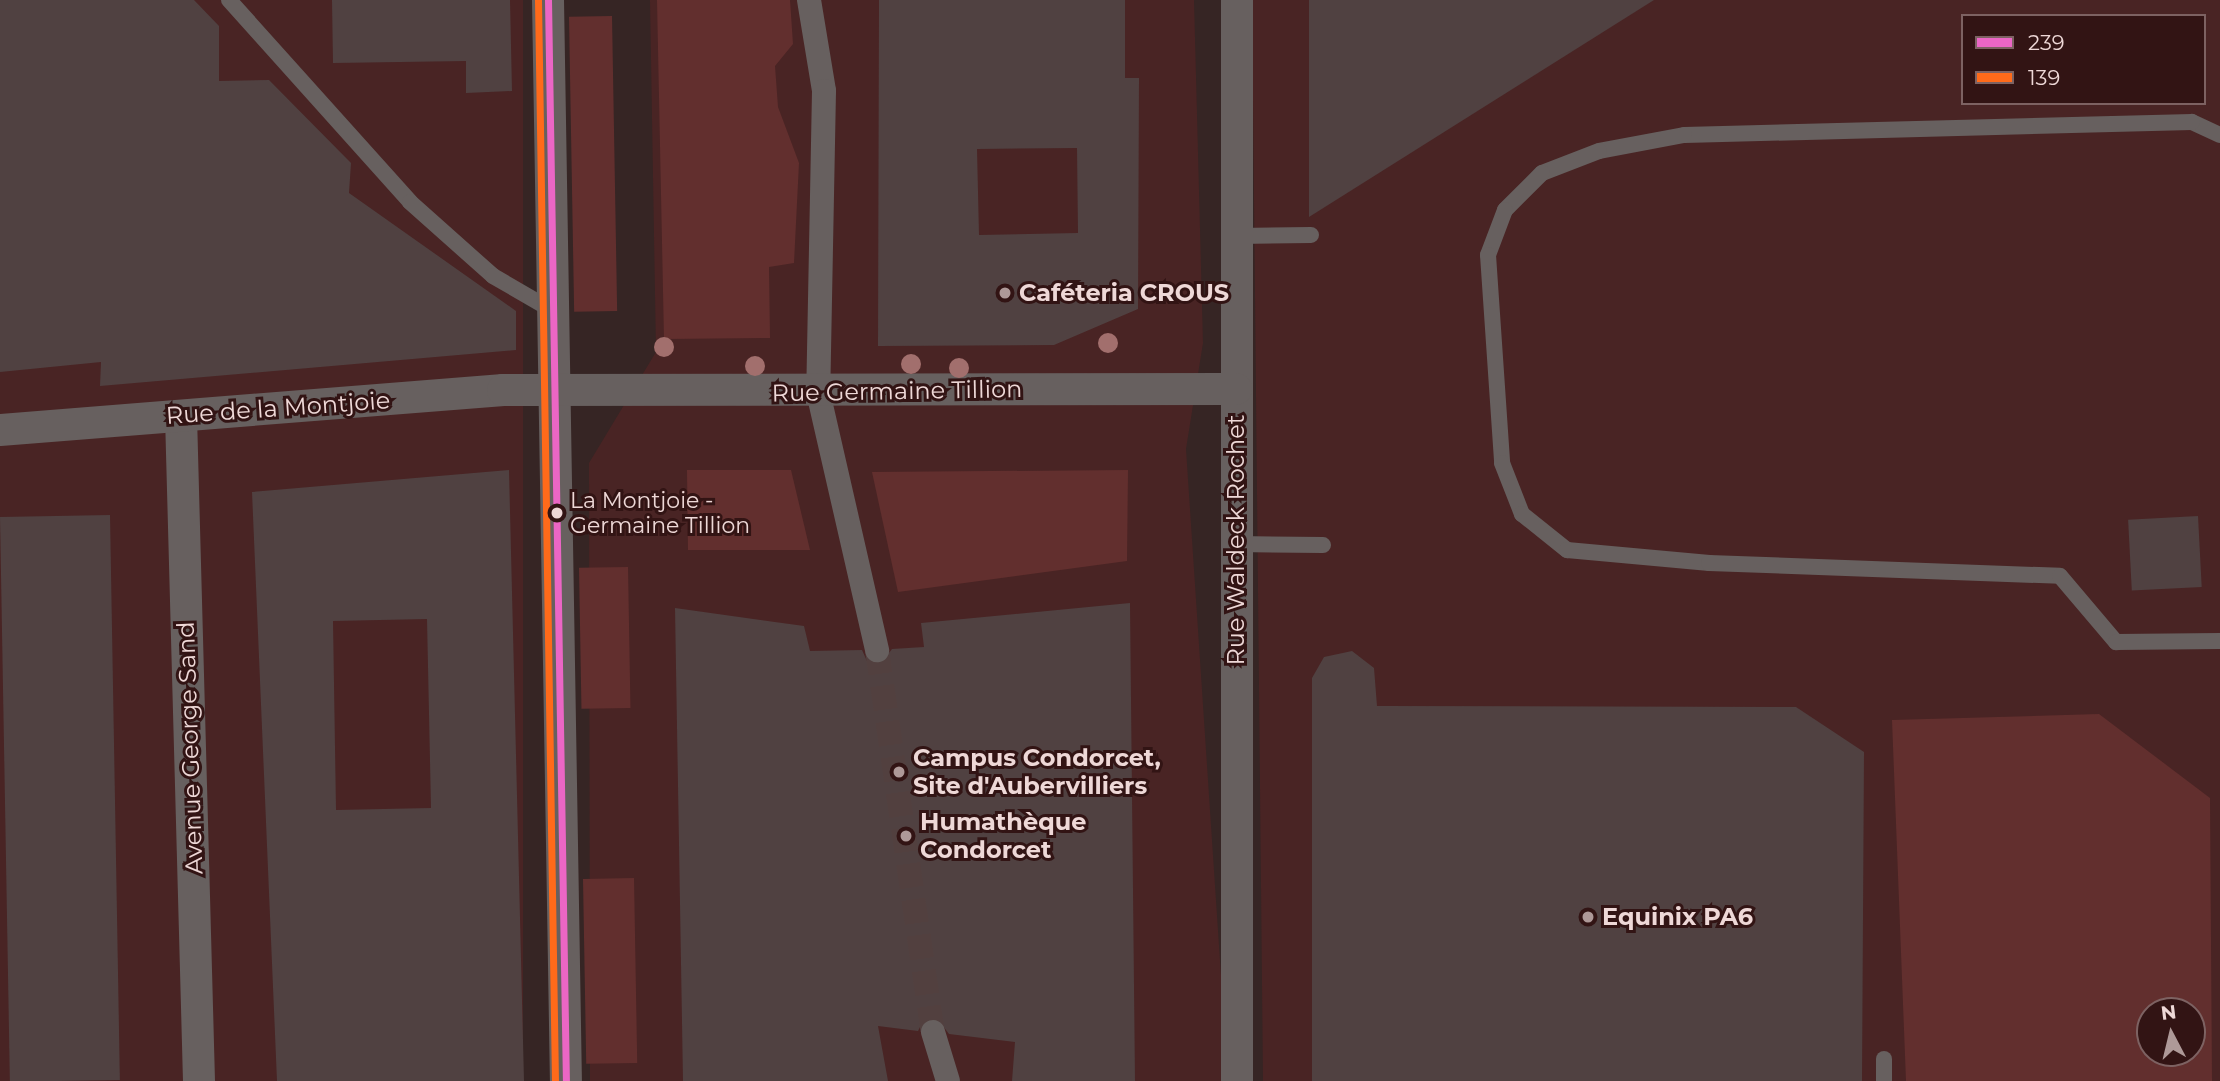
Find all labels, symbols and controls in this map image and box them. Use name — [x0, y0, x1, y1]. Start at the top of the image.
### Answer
legend — [1961, 14, 2206, 105]
text: 239 — [2028, 30, 2065, 55]
text: 139 — [2028, 65, 2060, 90]
place label: Caféteria CROUS — [1019, 279, 1229, 307]
marker: Caféteria CROUS — [997, 285, 1013, 301]
street label: Rue Germaine Tillion — [771, 374, 1023, 408]
street label: Rue de la Montjoie — [165, 386, 391, 430]
street label: Rue Waldeck Rochet — [1222, 414, 1250, 666]
place label: La Montjoie - Germaine Tillion — [570, 487, 750, 538]
marker: La Montjoie - Germaine Tillion — [550, 506, 564, 520]
street label: Avenue George Sand — [171, 621, 209, 875]
place label: Campus Condorcet, Site d'Aubervilliers — [913, 744, 1161, 800]
marker: Campus Condorcet, Site d'Aubervilliers — [891, 764, 907, 780]
place label: Humathèque Condorcet — [920, 808, 1086, 864]
marker: Humathèque Condorcet — [898, 828, 914, 844]
place label: Equinix PA6 — [1602, 903, 1753, 931]
marker: Equinix PA6 — [1580, 909, 1596, 925]
north arrow — [2136, 997, 2206, 1067]
text: N — [2160, 1000, 2178, 1025]

